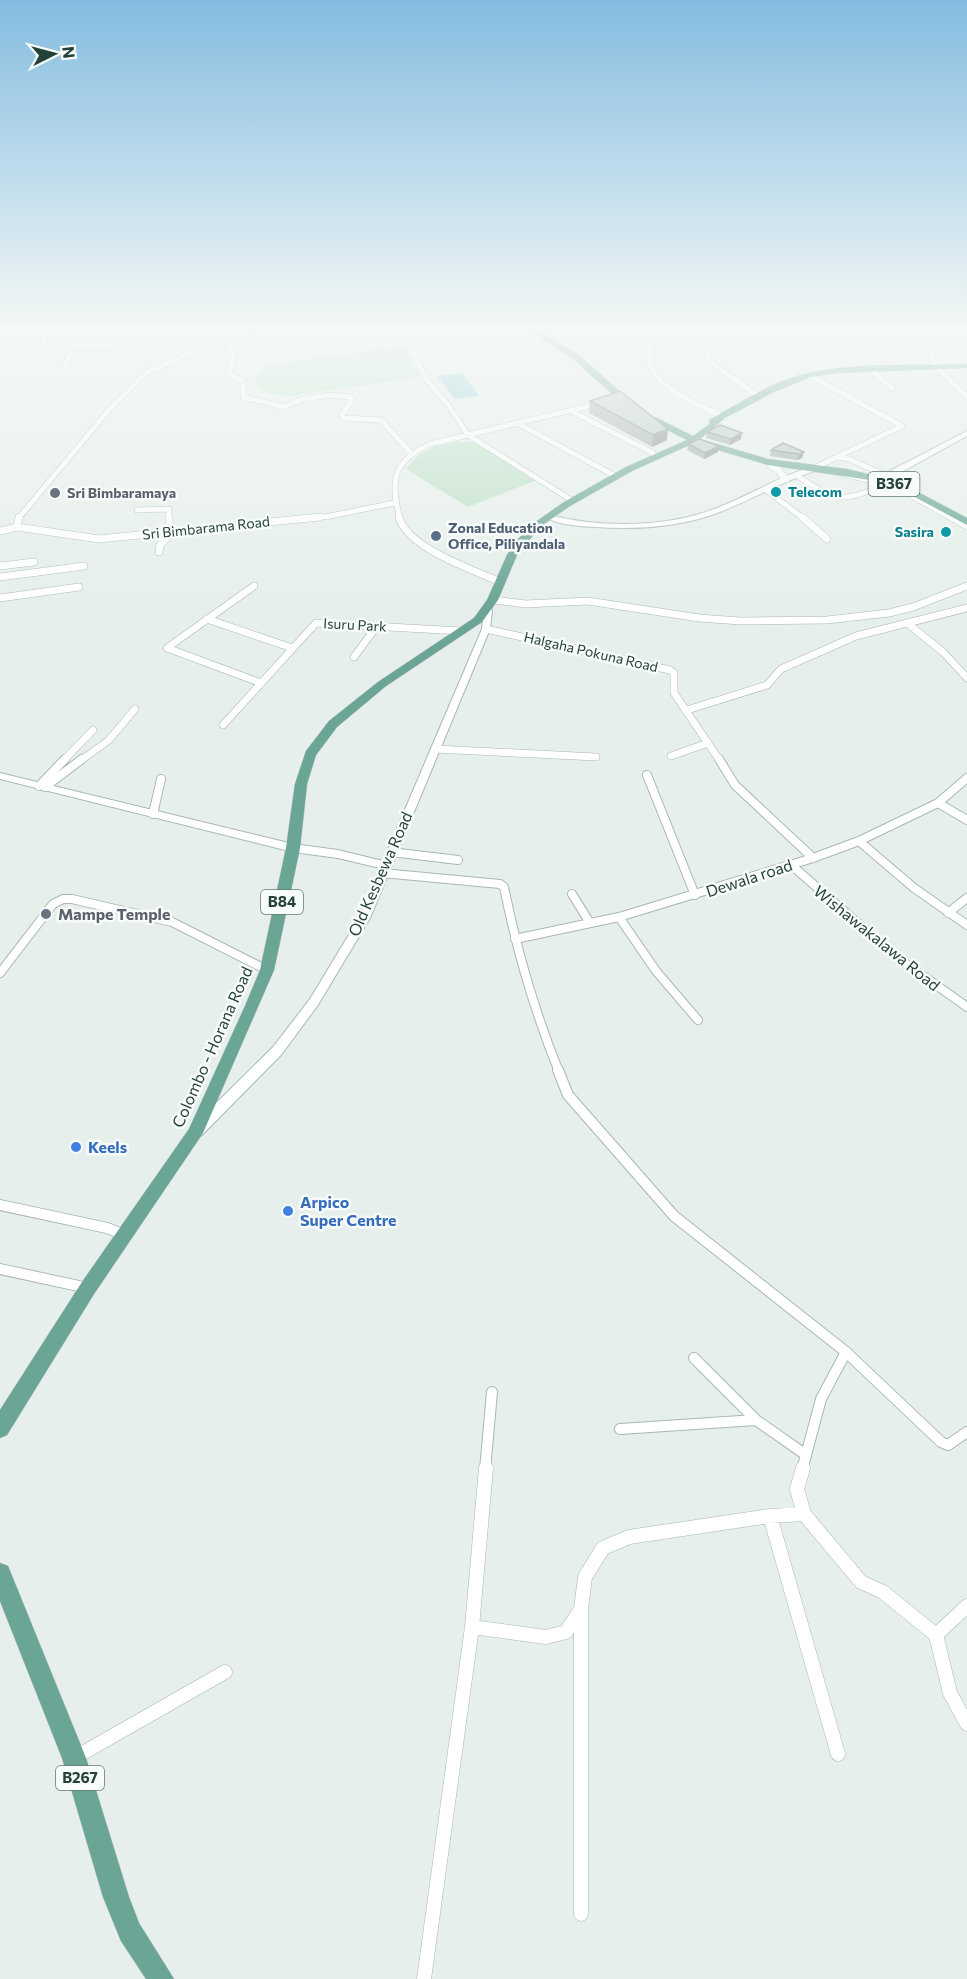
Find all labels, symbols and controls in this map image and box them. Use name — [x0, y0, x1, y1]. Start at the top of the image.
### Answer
north arrow — [24, 24, 84, 84]
text: N — [59, 45, 79, 59]
road number: B367 — [868, 472, 920, 496]
place label: Telecom — [788, 483, 842, 500]
place label: Sri Bimbaramaya — [67, 484, 176, 501]
marker: Telecom — [769, 485, 783, 499]
marker: Sri Bimbaramaya — [48, 486, 62, 500]
street label: Sri Bimbarama Road — [141, 512, 271, 543]
place label: Zonal Education Office, Piliyandala — [448, 519, 565, 552]
place label: Sasira — [895, 523, 934, 540]
marker: Sasira — [939, 525, 953, 539]
marker: Zonal Education Office, Piliyandala — [429, 529, 443, 543]
street label: Isuru Park — [323, 614, 388, 635]
street label: Halgaha Pokuna Road — [522, 628, 660, 675]
street label: Old Kesbewa Road — [344, 809, 416, 939]
street label: Dewala road — [703, 855, 794, 900]
street label: Wishawakalawa Road — [810, 881, 944, 994]
road number: B84 — [261, 890, 303, 914]
place label: Mampe Temple — [58, 904, 170, 923]
marker: Mampe Temple — [39, 907, 53, 921]
street label: Colombo - Horana Road — [167, 963, 256, 1130]
place label: Keels — [88, 1137, 127, 1156]
marker: Keels — [69, 1140, 83, 1154]
place label: Arpico Super Centre — [300, 1192, 396, 1229]
marker: Arpico Super Centre — [281, 1204, 295, 1218]
road number: B267 — [56, 1766, 104, 1790]

